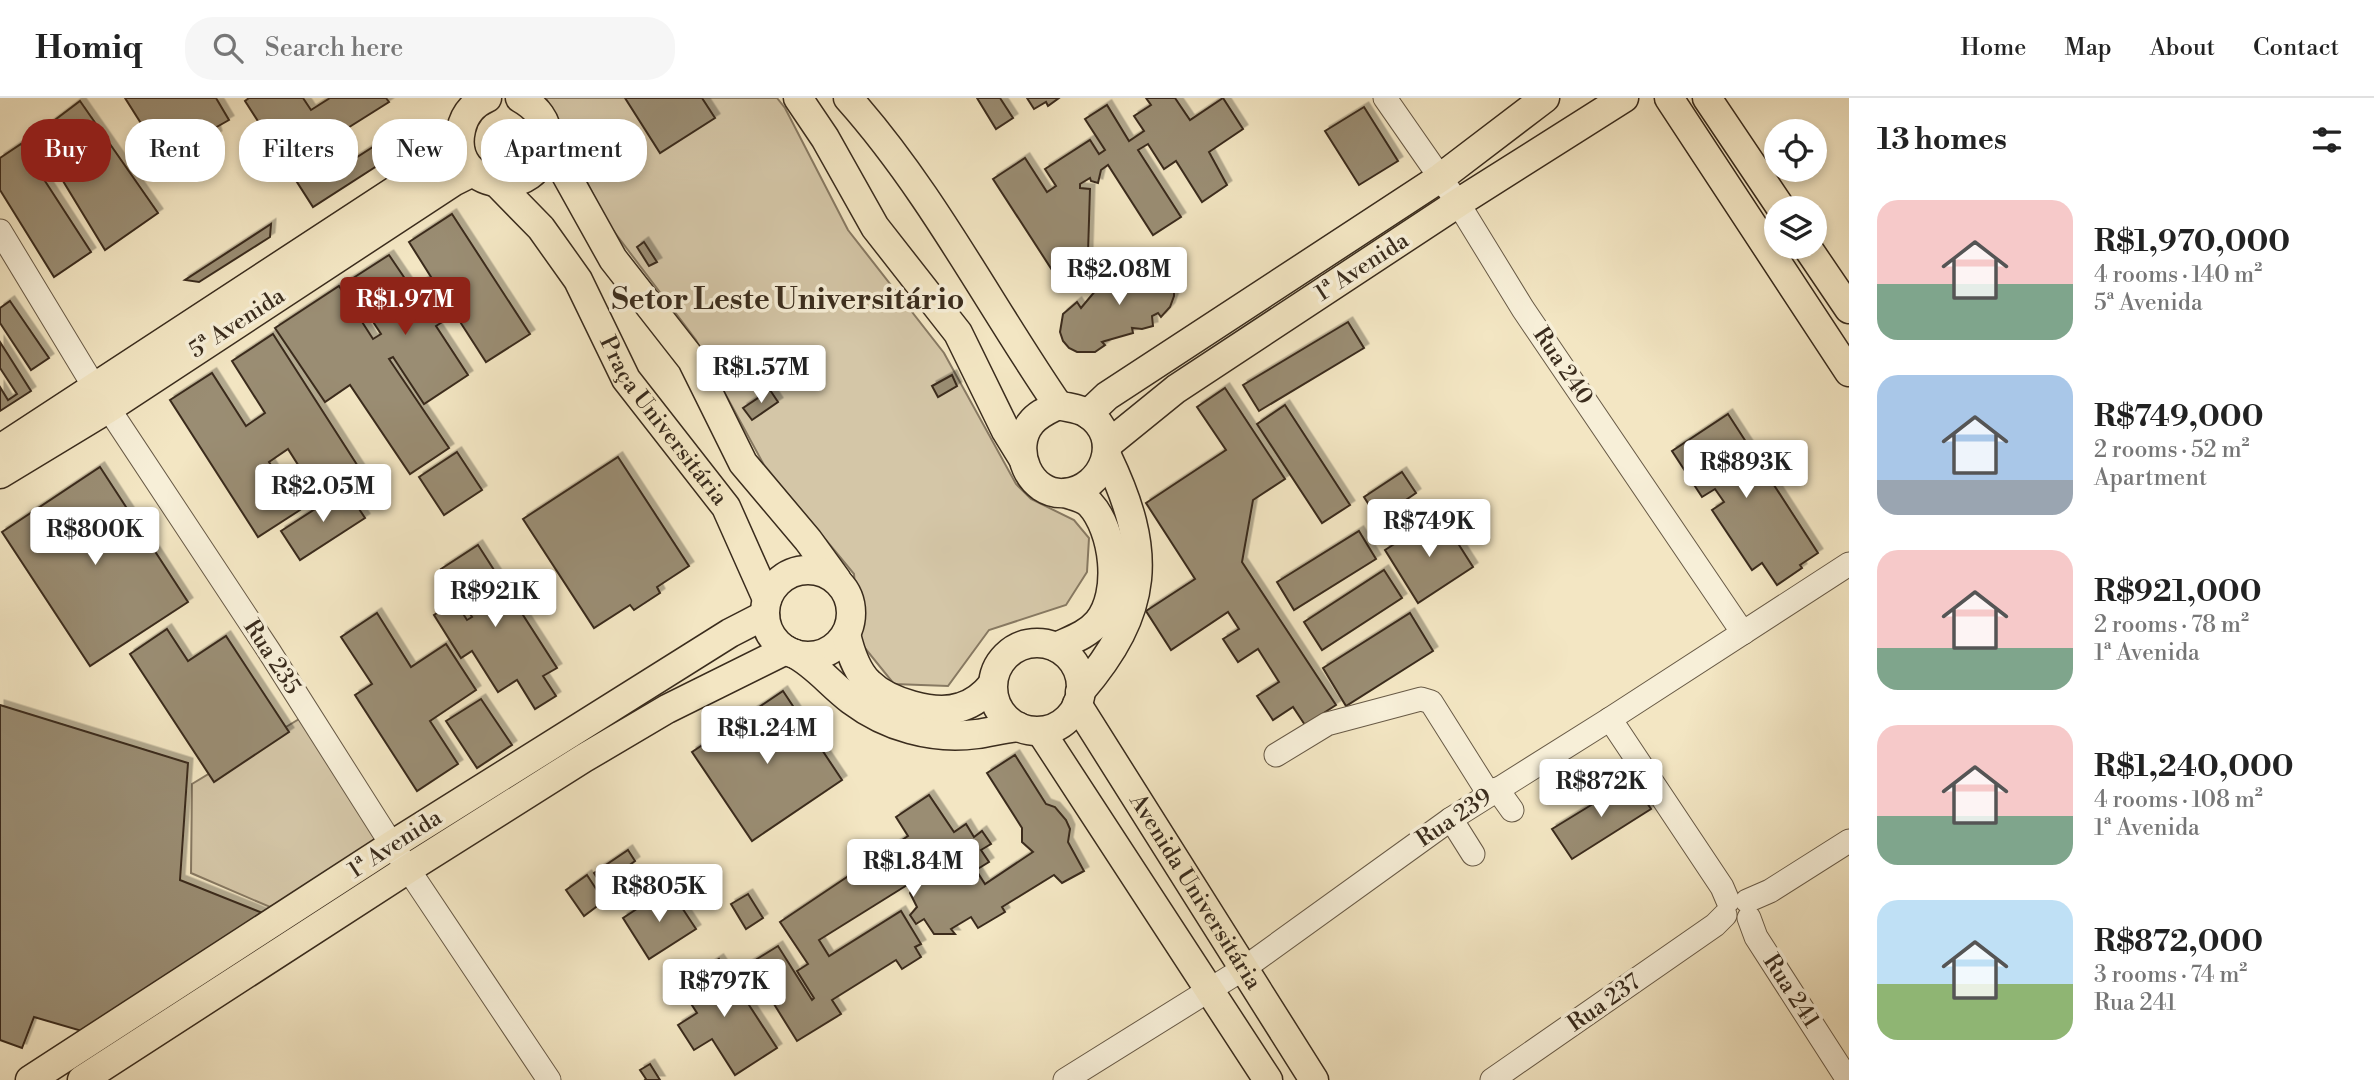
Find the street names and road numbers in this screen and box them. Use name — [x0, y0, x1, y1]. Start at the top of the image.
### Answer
street label: 1ª Avenida — [1310, 226, 1414, 308]
street label: 5ª Avenida — [184, 282, 290, 364]
street label: Rua 240 — [1527, 322, 1599, 410]
street label: Praça Universitária — [593, 331, 734, 511]
street label: Rua 235 — [237, 614, 307, 700]
street label: Rua 239 — [1411, 783, 1497, 853]
street label: Avenida Universitária — [1123, 788, 1268, 995]
street label: 1ª Avenida — [343, 803, 447, 885]
street label: Rua 241 — [1757, 949, 1825, 1033]
street label: Rua 237 — [1562, 968, 1646, 1038]

